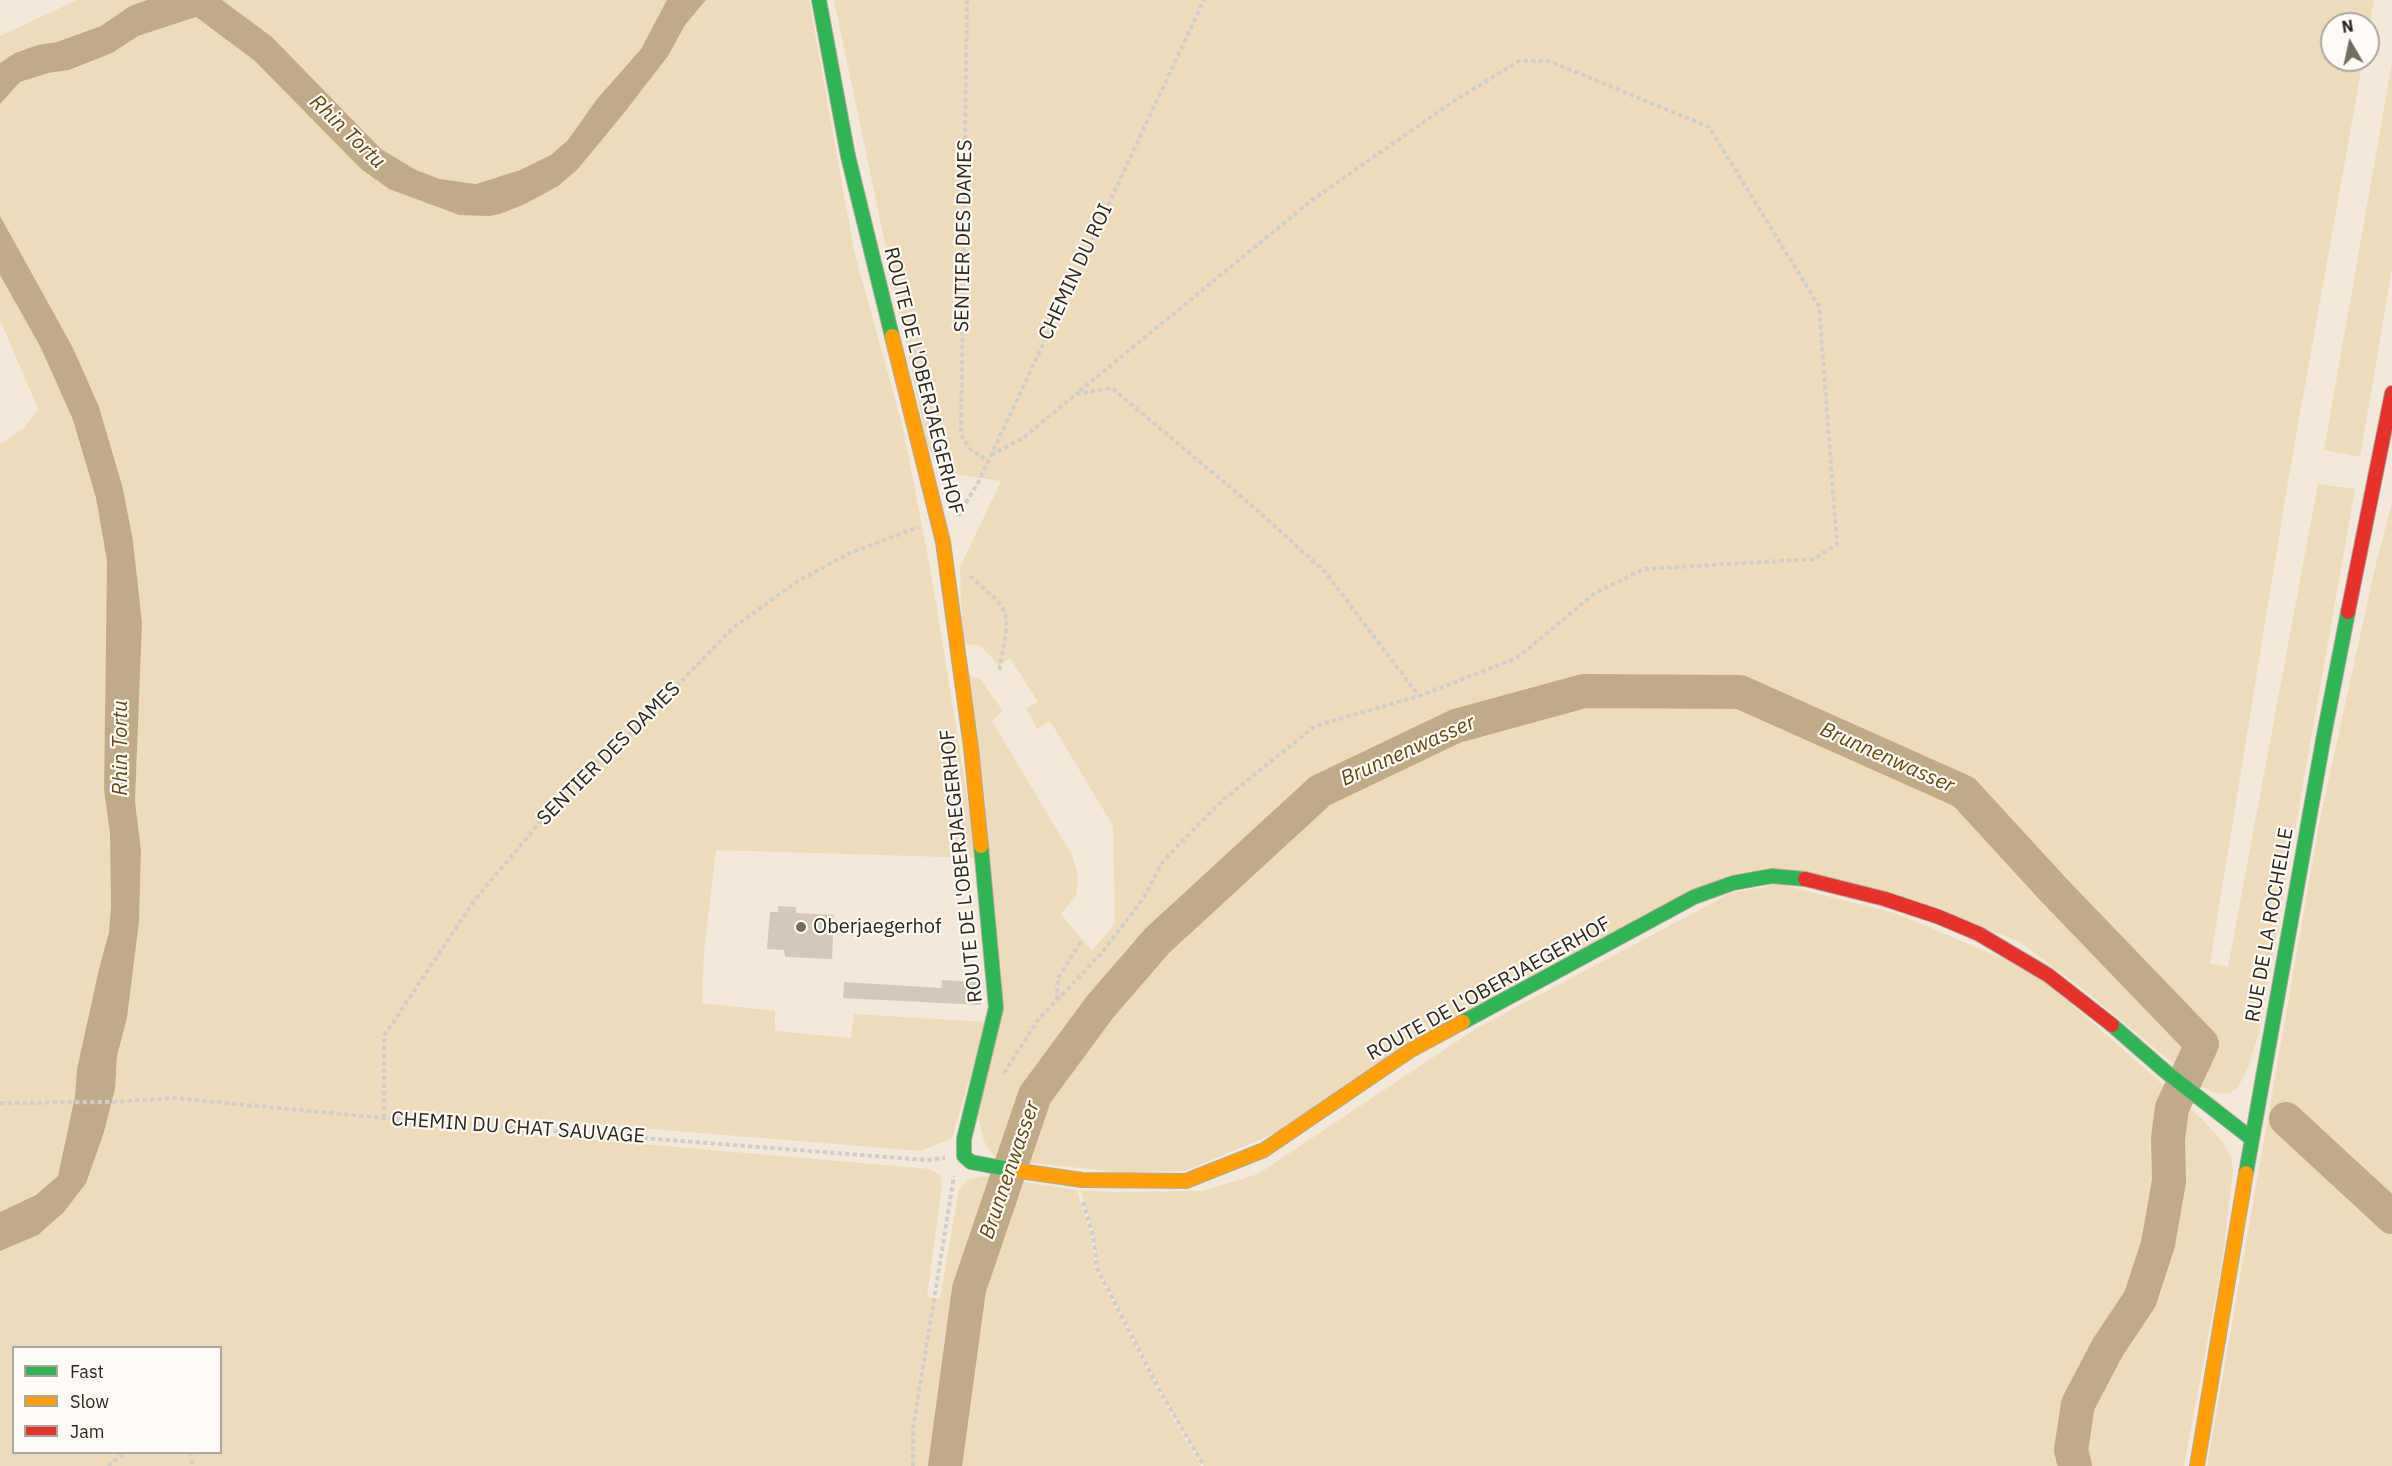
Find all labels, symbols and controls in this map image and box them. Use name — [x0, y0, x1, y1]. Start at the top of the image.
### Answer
north arrow — [2320, 12, 2380, 72]
text: N — [2340, 15, 2355, 37]
water label: Rhin Tortu — [304, 90, 390, 174]
street label: SENTIER DES DAMES — [950, 139, 978, 333]
street label: CHEMIN DU ROI — [1034, 200, 1118, 344]
street label: ROUTE DE L'OBERJAEGERHOF — [878, 245, 968, 517]
street label: SENTIER DES DAMES — [532, 677, 686, 831]
water label: Rhin Tortu — [108, 700, 134, 796]
water label: Brunnenwasser — [1337, 710, 1479, 792]
water label: Brunnenwasser — [1816, 717, 1958, 799]
street label: ROUTE DE L'OBERJAEGERHOF — [936, 728, 988, 1004]
street label: RUE DE LA ROCHELLE — [2241, 826, 2299, 1024]
street label: ROUTE DE L'OBERJAEGERHOF — [1363, 912, 1615, 1066]
place label: Oberjaegerhof — [813, 915, 941, 939]
marker: Oberjaegerhof — [794, 920, 808, 934]
water label: Brunnenwasser — [975, 1098, 1045, 1242]
street label: CHEMIN DU CHAT SAUVAGE — [390, 1107, 646, 1149]
legend — [12, 1346, 222, 1454]
text: Fast — [70, 1360, 104, 1383]
text: Slow — [70, 1390, 109, 1413]
text: Jam — [70, 1420, 105, 1443]

